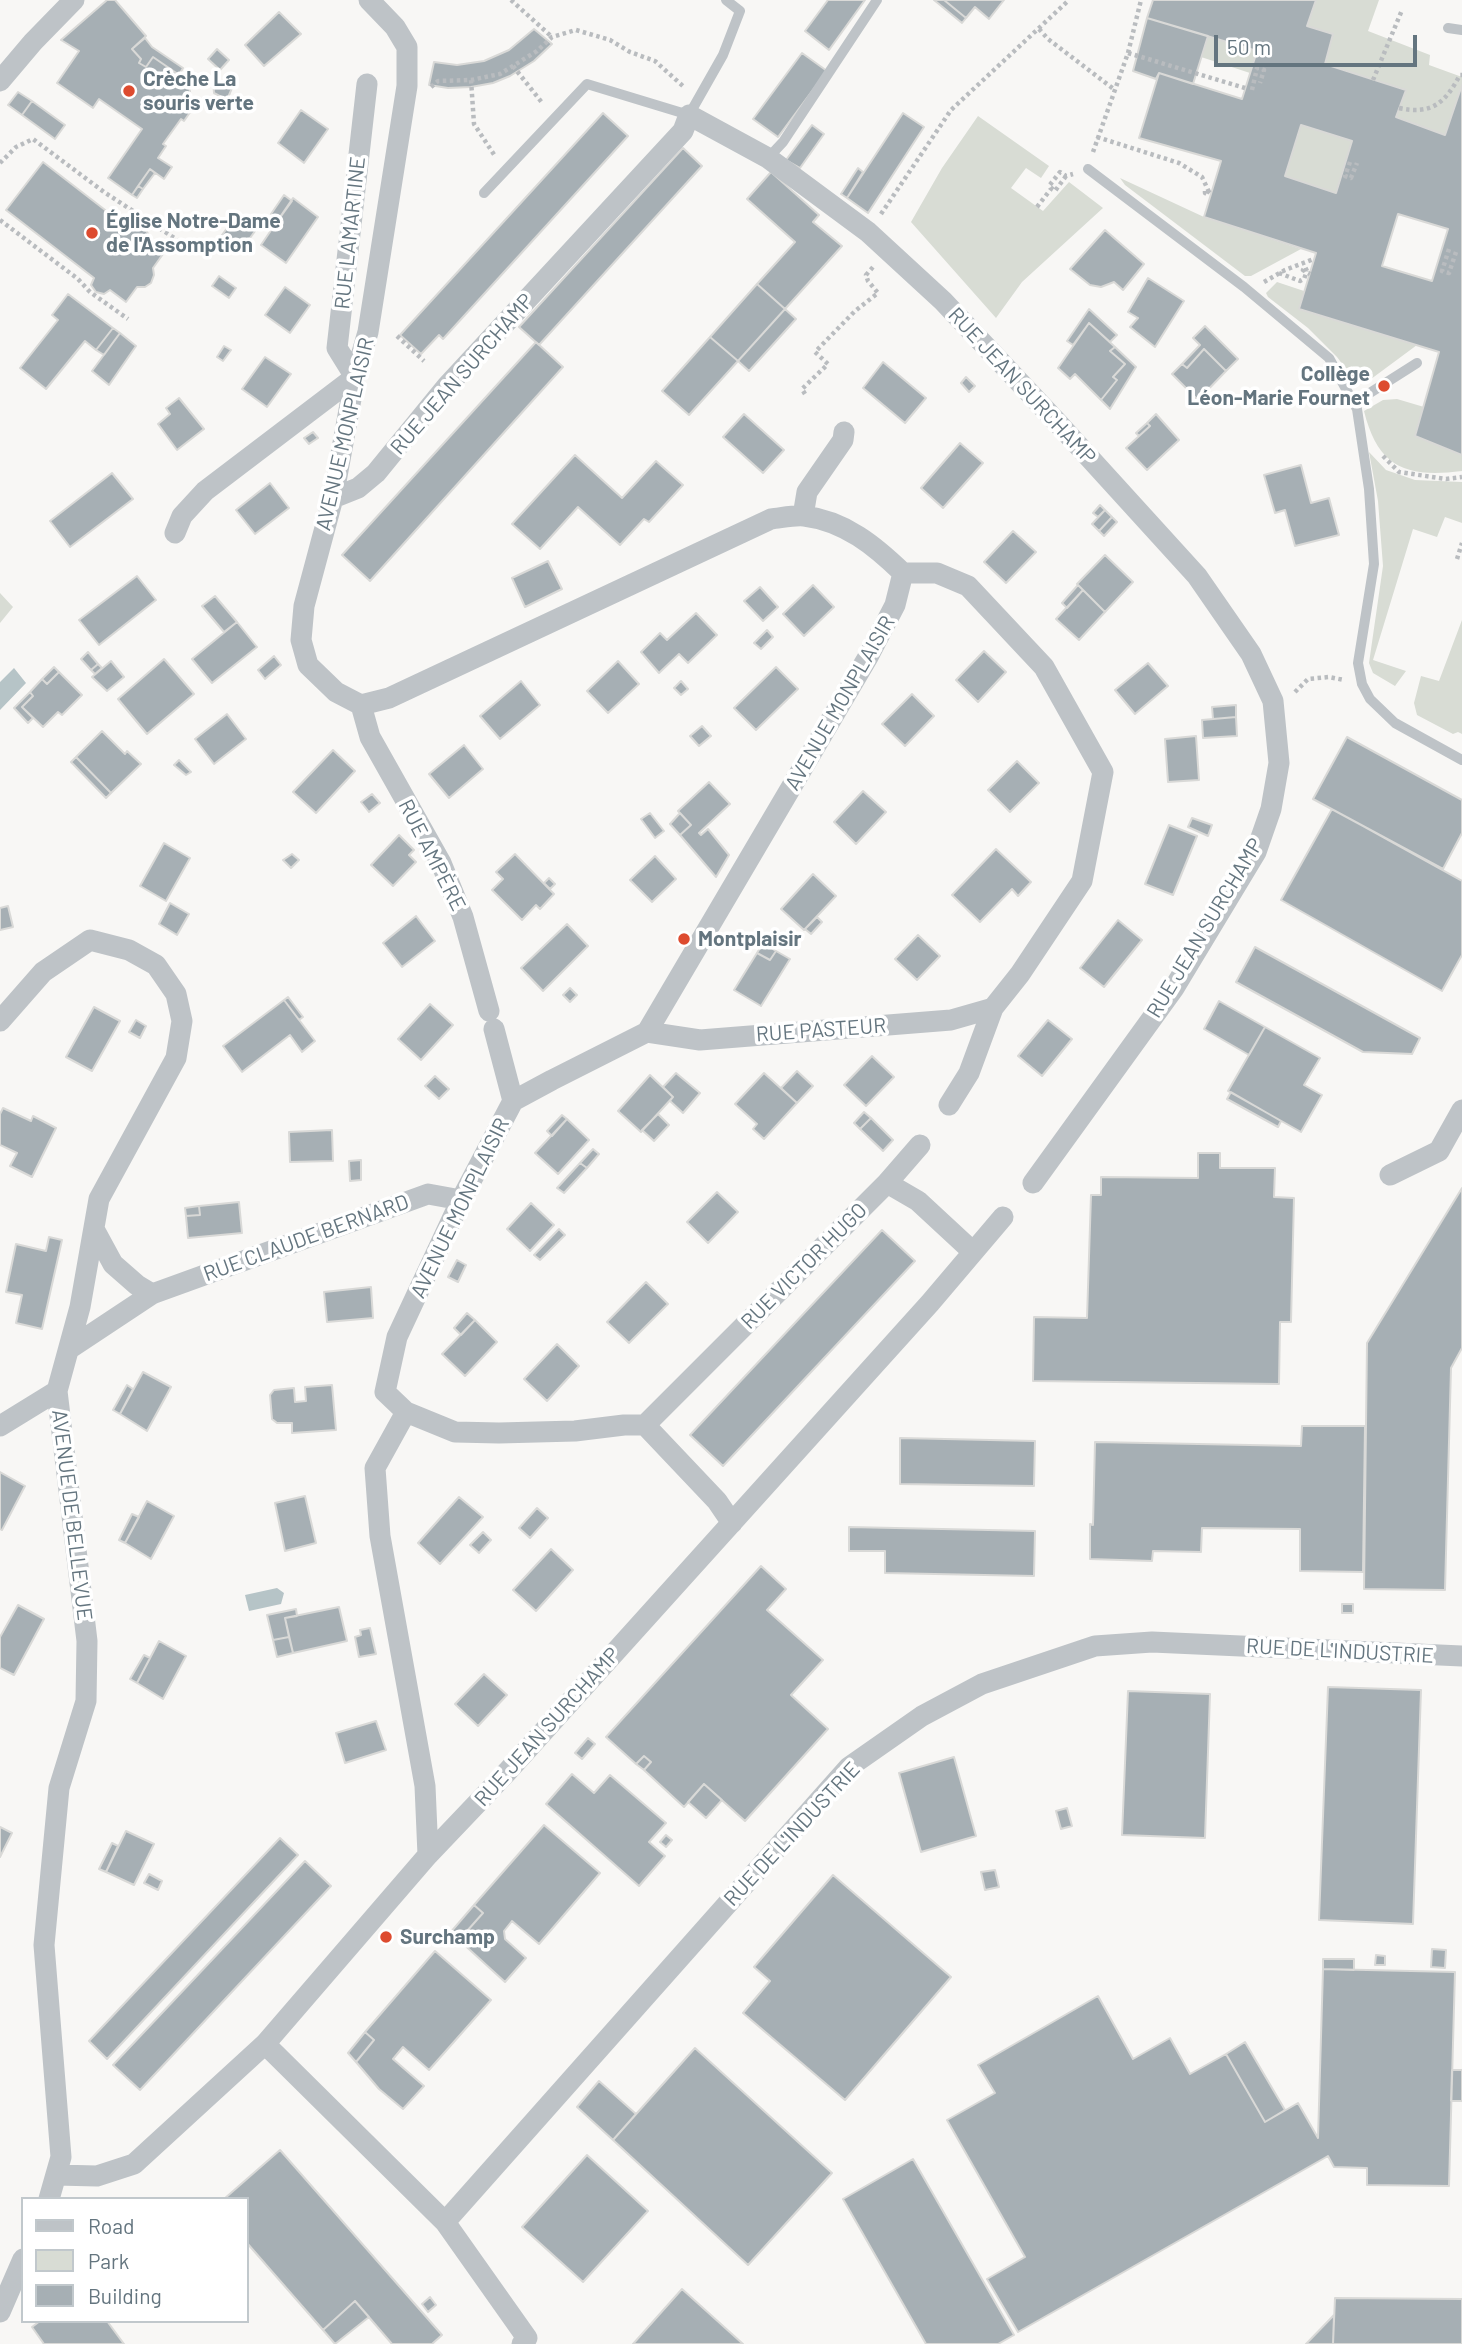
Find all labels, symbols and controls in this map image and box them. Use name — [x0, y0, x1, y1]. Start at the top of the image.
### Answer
scale bar — [1217, 21, 1420, 65]
text: 50 m — [1227, 34, 1271, 59]
place label: Crèche La souris verte — [143, 66, 254, 116]
marker: Crèche La souris verte — [121, 83, 137, 99]
street label: RUE LAMARTINE — [329, 155, 371, 311]
place label: Église Notre-Dame de l'Assomption — [106, 208, 281, 258]
marker: Église Notre-Dame de l'Assomption — [84, 225, 100, 241]
street label: RUE JEAN SURCHAMP — [385, 288, 539, 460]
street label: RUE JEAN SURCHAMP — [943, 302, 1101, 470]
street label: AVENUE MONPLAISIR — [311, 335, 379, 533]
place label: Collège Léon-Marie Fournet — [1187, 361, 1370, 411]
marker: Collège Léon-Marie Fournet — [1376, 378, 1392, 394]
street label: AVENUE MONPLAISIR — [780, 611, 900, 795]
street label: RUE AMPÈRE — [393, 795, 471, 915]
street label: RUE JEAN SURCHAMP — [1141, 834, 1269, 1022]
place label: Montplaisir — [698, 926, 802, 952]
marker: Montplaisir — [676, 931, 692, 947]
street label: RUE PASTEUR — [755, 1013, 887, 1047]
street label: AVENUE MONPLAISIR — [405, 1114, 515, 1302]
street label: RUE CLAUDE BERNARD — [200, 1189, 412, 1287]
street label: RUE VICTOR HUGO — [736, 1198, 872, 1334]
street label: AVENUE DE BELLEVUE — [47, 1408, 97, 1622]
street label: RUE DE L'INDUSTRIE — [1246, 1634, 1434, 1668]
street label: RUE JEAN SURCHAMP — [469, 1642, 625, 1812]
street label: RUE DE L'INDUSTRIE — [719, 1757, 865, 1911]
place label: Surchamp — [400, 1924, 495, 1950]
marker: Surchamp — [378, 1929, 394, 1945]
legend — [21, 2197, 248, 2323]
text: Road — [88, 2213, 134, 2238]
text: Park — [88, 2248, 129, 2273]
text: Building — [88, 2283, 162, 2308]

